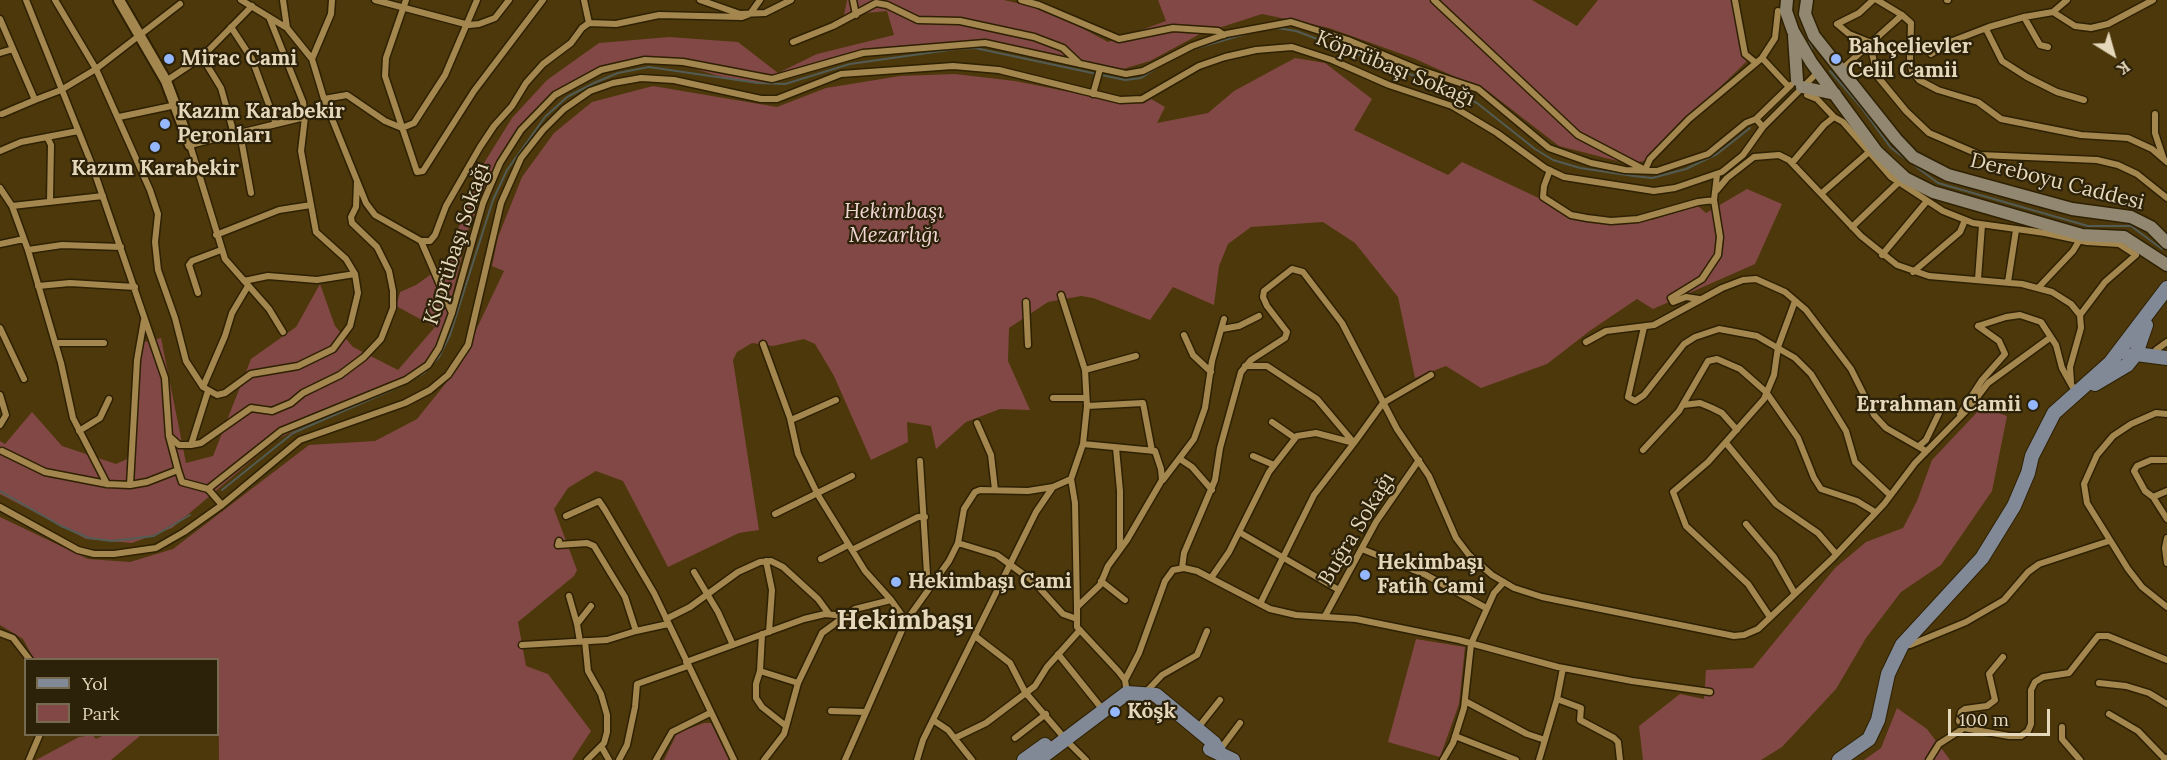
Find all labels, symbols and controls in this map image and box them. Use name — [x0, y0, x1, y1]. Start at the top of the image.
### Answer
north arrow — [2083, 24, 2143, 84]
street label: Köprübaşı Sokağı — [1312, 26, 1478, 112]
place label: Bahçelievler Celil Camii — [1848, 34, 1972, 84]
place label: Mirac Cami — [181, 46, 297, 72]
marker: Mirac Cami — [162, 52, 176, 66]
marker: Bahçelievler Celil Camii — [1829, 52, 1843, 66]
text: K — [2113, 57, 2134, 80]
place label: Kazım Karabekir Peronları — [177, 99, 345, 149]
marker: Kazım Karabekir Peronları — [158, 117, 172, 131]
marker: Kazım Karabekir — [148, 140, 162, 154]
street label: Dereboyu Caddesi — [1967, 148, 2147, 216]
place label: Kazım Karabekir — [71, 156, 239, 182]
street label: Köprübaşı Sokağı — [419, 160, 495, 328]
park label: Hekimbaşı Mezarlığı — [844, 199, 944, 249]
place label: Errahman Camii — [1856, 392, 2021, 418]
marker: Errahman Camii — [2026, 398, 2040, 412]
street label: Buğra Sokağı — [1314, 468, 1400, 590]
place label: Hekimbaşı Fatih Cami — [1377, 550, 1485, 600]
marker: Hekimbaşı Fatih Cami — [1358, 568, 1372, 582]
place label: Hekimbaşı Cami — [908, 569, 1072, 595]
marker: Hekimbaşı Cami — [889, 575, 903, 589]
district label: Hekimbaşı — [837, 605, 973, 637]
legend — [24, 658, 219, 736]
text: Yol — [82, 672, 108, 695]
scale bar — [1951, 697, 2053, 735]
place label: Köşk — [1127, 699, 1176, 725]
text: Park — [82, 702, 119, 725]
marker: Köşk — [1108, 705, 1122, 719]
text: 100 m — [1959, 708, 2009, 731]

